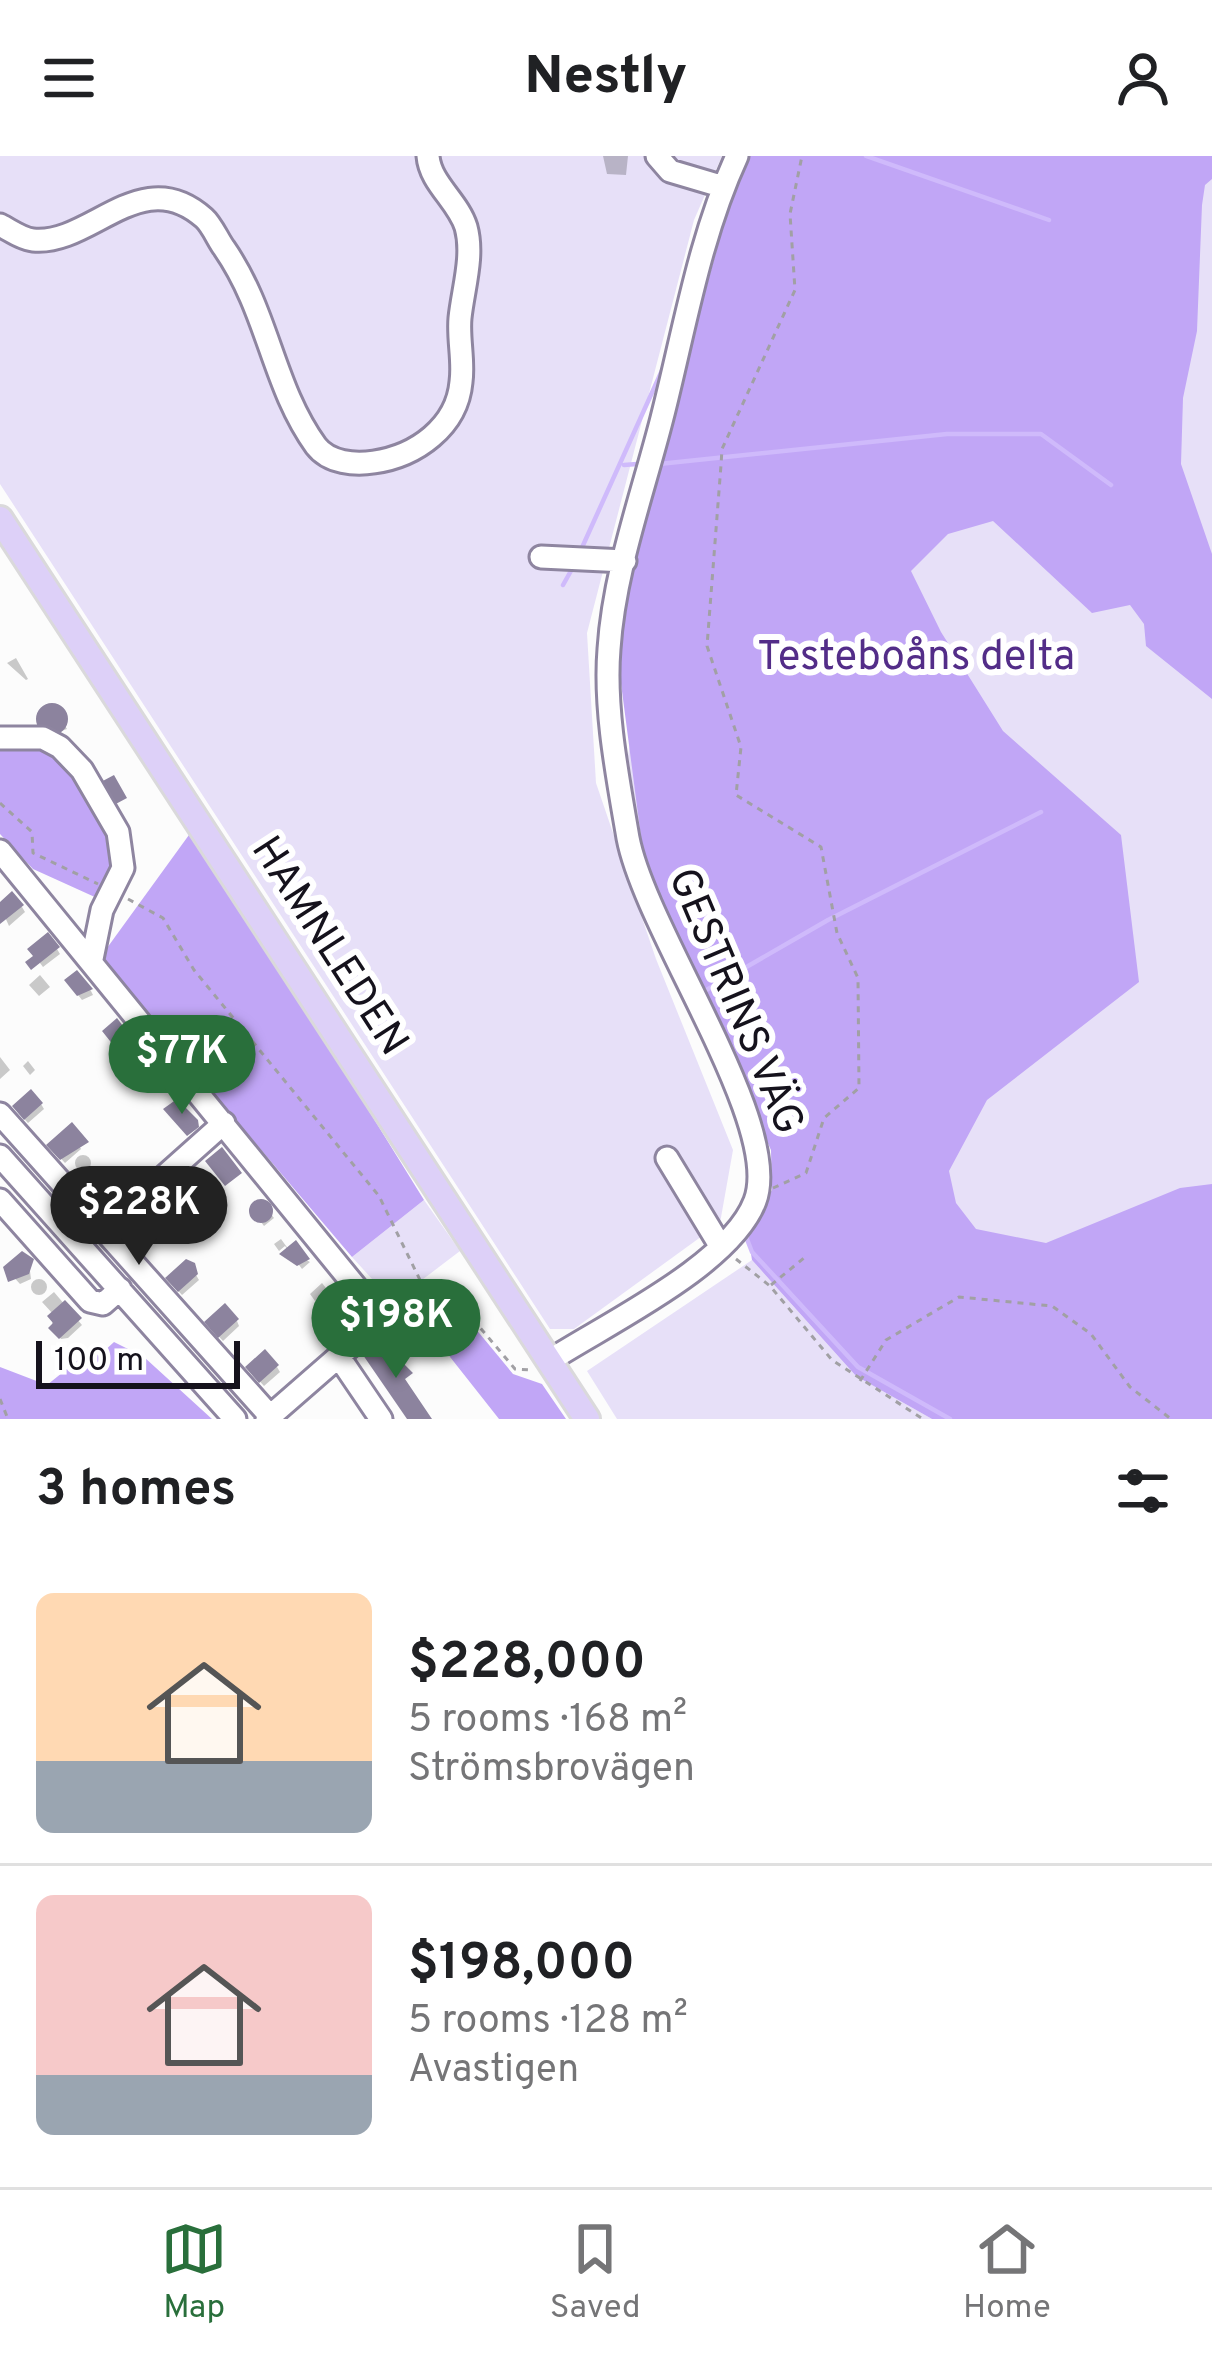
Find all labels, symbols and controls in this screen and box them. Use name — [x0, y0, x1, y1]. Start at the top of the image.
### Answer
text: Nestly — [525, 44, 687, 113]
icon: menu — [36, 45, 102, 111]
icon: person — [1110, 45, 1176, 111]
park label: Testeboåns delta — [757, 632, 1075, 685]
street label: HAMNLEDEN — [237, 827, 419, 1067]
street label: GESTRINS VÄG — [654, 860, 815, 1143]
pin: $77K — [111, 1015, 253, 1117]
text: $77K — [136, 1029, 228, 1078]
pin: $228K — [55, 1166, 223, 1268]
text: $228K — [77, 1180, 201, 1229]
pin: $198K — [312, 1279, 480, 1381]
text: $198K — [338, 1293, 454, 1342]
scale bar — [36, 1335, 240, 1388]
text: 100 m — [54, 1341, 144, 1383]
icon: filters — [1110, 1458, 1176, 1524]
text: 3 homes — [36, 1459, 236, 1524]
text: $228,000 — [408, 1632, 646, 1697]
icon: home — [132, 1641, 276, 1785]
text: 5 rooms · 168 m² — [408, 1697, 687, 1746]
text: Strömsbrovägen — [408, 1746, 695, 1795]
text: $198,000 — [408, 1933, 635, 1998]
icon: home — [132, 1943, 276, 2087]
text: 5 rooms · 128 m² — [408, 1998, 688, 2047]
text: Avastigen — [408, 2047, 579, 2096]
tab: Map — [161, 2216, 227, 2330]
tab: Saved — [550, 2216, 641, 2330]
tab: Home — [963, 2216, 1051, 2330]

